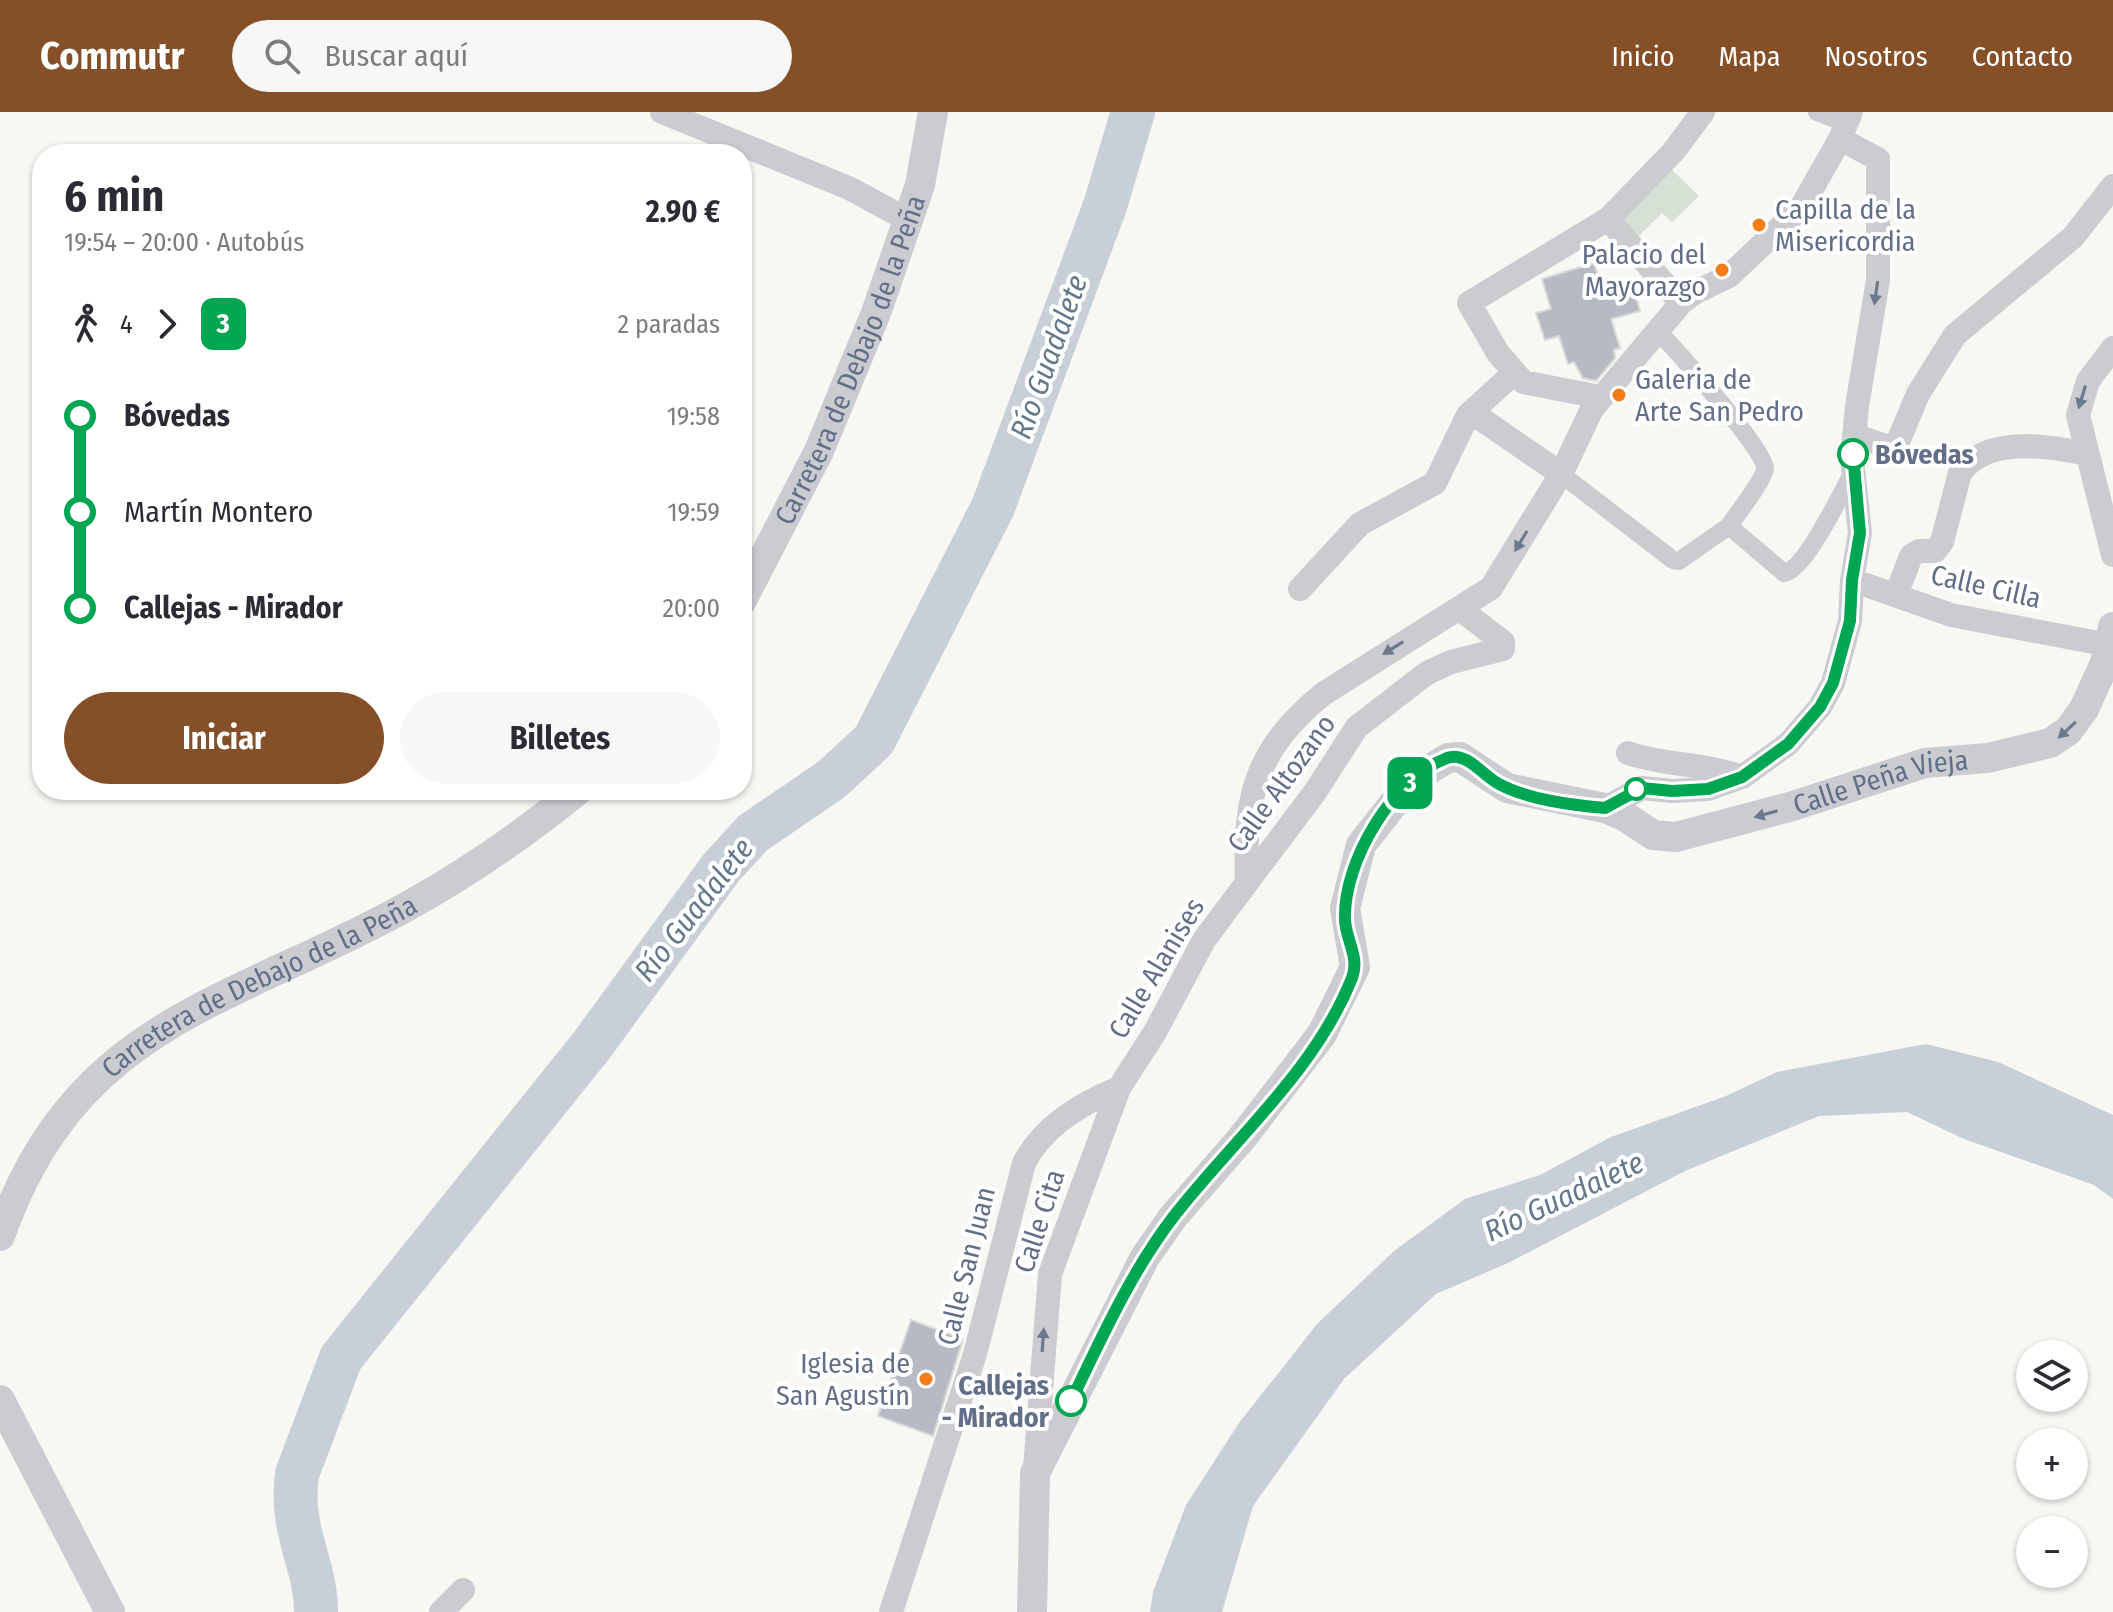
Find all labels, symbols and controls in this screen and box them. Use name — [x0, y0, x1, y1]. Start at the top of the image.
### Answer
search box — [232, 20, 792, 92]
text: Commutr — [40, 33, 184, 79]
icon: search — [260, 34, 304, 78]
text: Buscar aquí — [324, 38, 468, 74]
text: Inicio — [1612, 40, 1674, 73]
text: Mapa — [1718, 40, 1780, 73]
text: Nosotros — [1824, 40, 1928, 73]
text: Contacto — [1972, 40, 2073, 73]
text: 6 min — [64, 170, 164, 223]
street label: Carretera de Debajo de la Peña — [768, 191, 932, 530]
place label: Capilla de la Misericordia — [1775, 193, 1916, 258]
text: 2.90 € — [646, 194, 720, 230]
marker: Capilla de la Misericordia — [1750, 216, 1768, 234]
text: 19:54 – 20:00 · Autobús — [64, 227, 304, 258]
place label: Palacio del Mayorazgo — [1582, 238, 1706, 303]
marker: Palacio del Mayorazgo — [1713, 261, 1731, 279]
water label: Río Guadalete — [1003, 270, 1095, 444]
one-way arrow — [1869, 281, 1882, 306]
icon: walk — [64, 302, 108, 346]
icon: forward — [145, 302, 189, 346]
text: 3 — [217, 307, 230, 340]
text: 4 — [120, 309, 133, 340]
text: 2 paradas — [617, 309, 720, 340]
place label: Galeria de Arte San Pedro — [1635, 363, 1804, 428]
marker: Galeria de Arte San Pedro — [1610, 386, 1628, 404]
one-way arrow — [2076, 386, 2088, 410]
text: Bóvedas — [124, 398, 230, 434]
text: 19:58 — [667, 401, 720, 432]
place label: Bóvedas — [1875, 438, 1974, 471]
marker: Bóvedas — [1838, 439, 1868, 469]
text: Martín Montero — [124, 494, 313, 530]
text: 19:59 — [667, 497, 720, 528]
one-way arrow — [1515, 530, 1529, 552]
street label: Calle Cilla — [1928, 558, 2044, 615]
text: Callejas - Mirador — [124, 590, 343, 626]
text: 20:00 — [662, 593, 720, 624]
one-way arrow — [1382, 641, 1404, 655]
button: Iniciar — [64, 692, 384, 784]
button: Billetes — [400, 692, 720, 784]
street label: Calle Altozano — [1221, 708, 1342, 858]
one-way arrow — [2058, 721, 2077, 739]
street label: Calle Peña Vieja — [1789, 744, 1969, 822]
line badge: 3 — [1384, 757, 1436, 809]
text: 3 — [1403, 766, 1417, 799]
unlabelled marker — [1625, 778, 1647, 800]
one-way arrow — [1754, 808, 1778, 821]
water label: Río Guadalete — [627, 831, 761, 989]
street label: Carretera de Debajo de la Peña — [95, 888, 423, 1085]
street label: Calle Alanises — [1102, 892, 1211, 1044]
water label: Río Guadalete — [1479, 1144, 1649, 1250]
street label: Calle Cita — [1007, 1165, 1072, 1277]
street label: Calle San Juan — [931, 1183, 1002, 1349]
one-way arrow — [1037, 1327, 1050, 1352]
map controls — [2016, 1340, 2088, 1588]
button: layers — [2016, 1340, 2088, 1412]
place label: Iglesia de San Agustín — [776, 1347, 910, 1412]
place label: Callejas - Mirador — [941, 1369, 1050, 1434]
marker: Iglesia de San Agustín — [917, 1370, 935, 1388]
marker: Callejas - Mirador — [1056, 1386, 1086, 1416]
button: + — [2016, 1428, 2088, 1500]
button: − — [2016, 1516, 2088, 1588]

